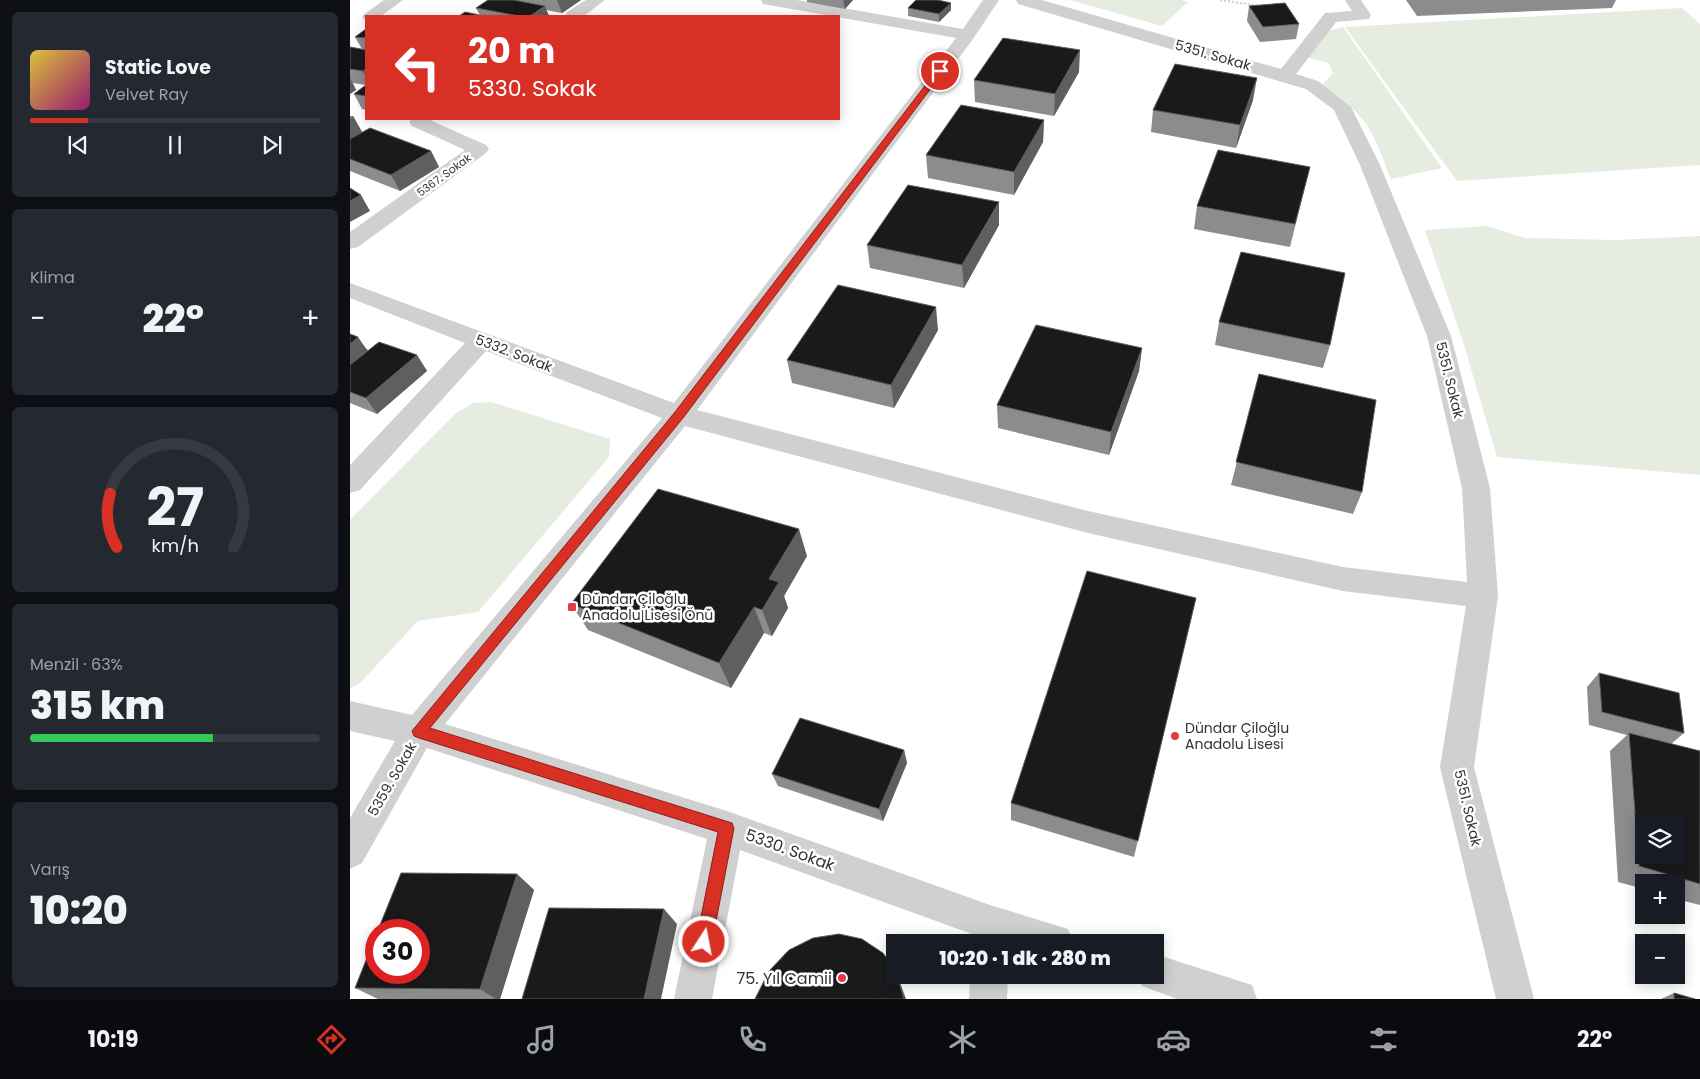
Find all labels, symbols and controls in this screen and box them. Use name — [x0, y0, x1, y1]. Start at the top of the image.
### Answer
text: 20 m — [468, 26, 555, 75]
icon: left — [385, 35, 450, 100]
street label: 5351. Sokak — [1173, 35, 1254, 76]
pin — [919, 50, 961, 92]
text: Static Love — [105, 54, 211, 81]
icon: arrive — [926, 57, 954, 85]
text: 5330. Sokak — [468, 73, 597, 104]
text: Velvet Ray — [105, 83, 188, 106]
icon: previous — [64, 131, 92, 159]
icon: pause — [161, 131, 189, 159]
icon: next — [258, 131, 286, 159]
street label: 5367. Sokak — [413, 150, 475, 200]
text: Klima — [30, 266, 75, 289]
text: 22° — [142, 292, 204, 345]
text: − — [30, 299, 45, 338]
text: + — [301, 299, 320, 338]
street label: 5332. Sokak — [473, 329, 556, 377]
street label: 5351. Sokak — [1431, 340, 1469, 421]
text: 27 — [146, 471, 204, 544]
text: km/h — [151, 533, 199, 558]
place label: Dündar Çiloğlu Anadolu Lisesi Önü — [582, 589, 713, 625]
marker: Dündar Çiloğlu Anadolu Lisesi Önü — [566, 601, 578, 613]
text: Menzil · 63% — [30, 653, 123, 676]
text: 315 km — [30, 679, 165, 732]
place label: Dündar Çiloğlu Anadolu Lisesi — [1185, 718, 1289, 754]
marker: Dündar Çiloğlu Anadolu Lisesi — [1169, 730, 1181, 742]
street label: 5359. Sokak — [363, 738, 422, 820]
street label: 5351. Sokak — [1449, 768, 1487, 849]
map controls — [1635, 814, 1685, 984]
button: layers — [1635, 814, 1685, 864]
street label: 5330. Sokak — [742, 823, 839, 877]
text: Varış — [30, 858, 70, 881]
button: + — [1635, 874, 1685, 924]
text: 10:20 — [30, 884, 128, 937]
position arrow — [677, 915, 729, 967]
speed limit sign: 30 — [365, 919, 430, 984]
button: − — [1635, 934, 1685, 984]
text: 10:20 · 1 dk · 280 m — [939, 945, 1111, 972]
place label: 75. Yıl Camii — [737, 967, 832, 990]
marker: 75. Yıl Camii — [836, 972, 848, 984]
icon: directions — [314, 1022, 349, 1057]
icon: music — [524, 1022, 559, 1057]
icon: phone — [735, 1022, 770, 1057]
icon: climate — [945, 1022, 980, 1057]
icon: car — [1156, 1022, 1191, 1057]
icon: filters — [1366, 1022, 1401, 1057]
text: 10:19 — [88, 1024, 138, 1055]
text: 22° — [1577, 1024, 1612, 1055]

